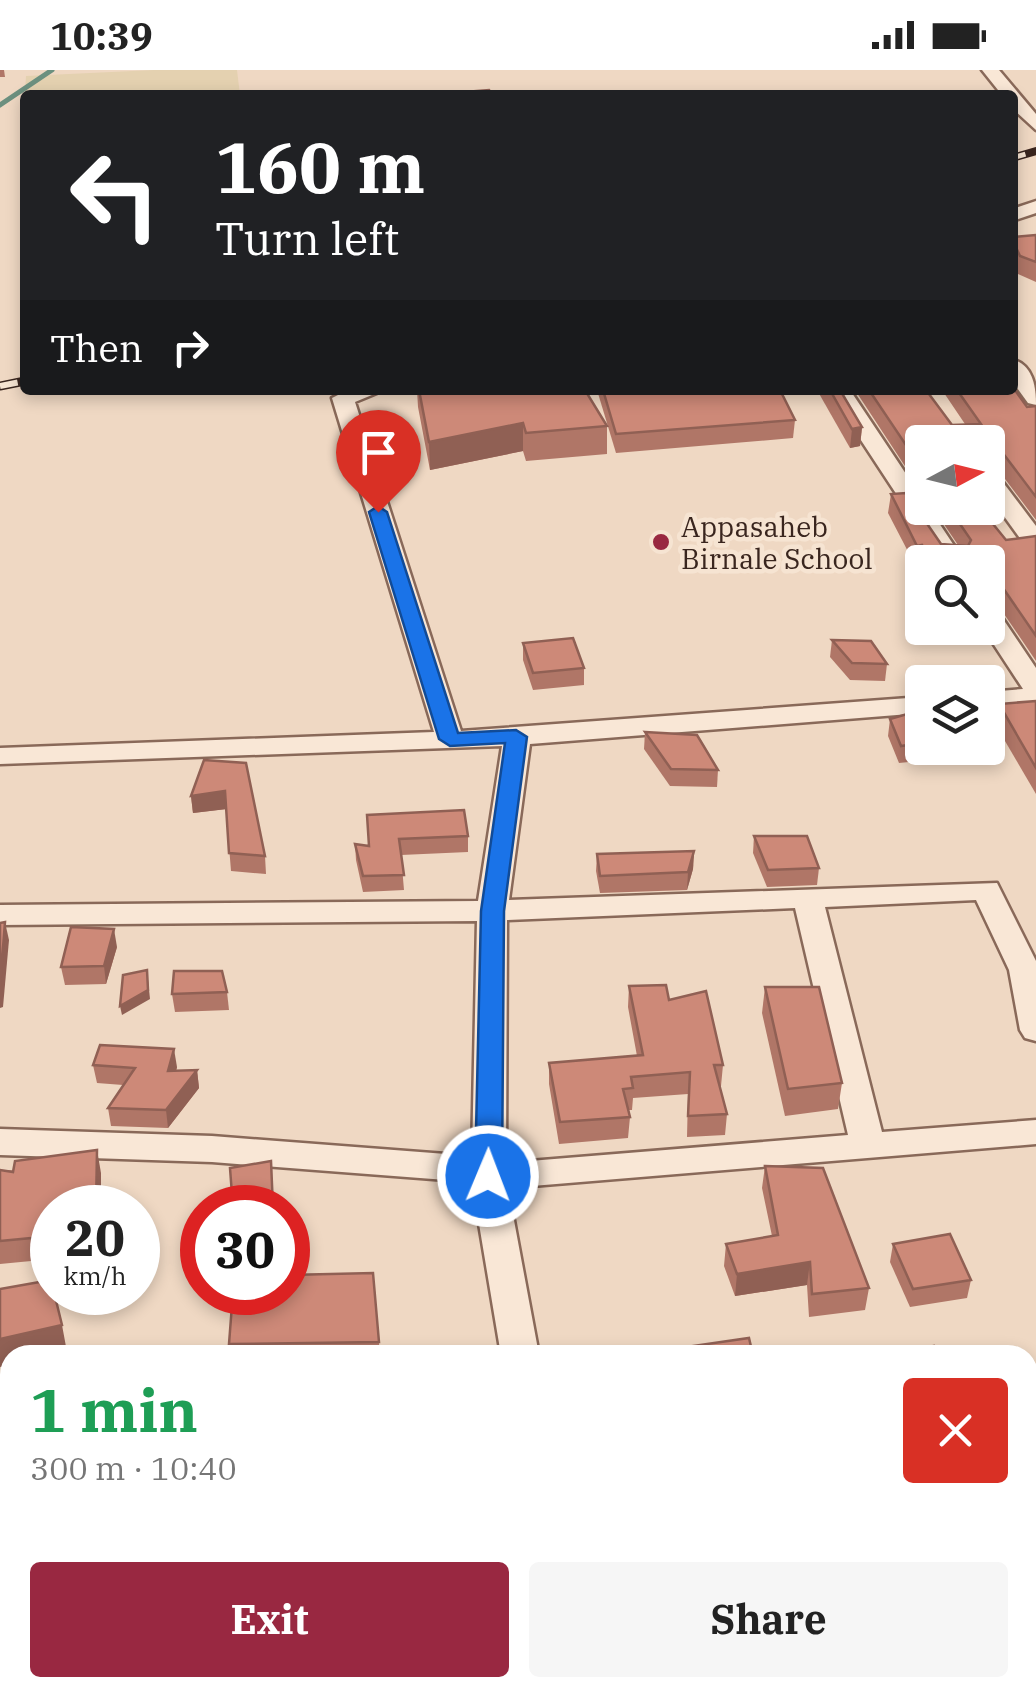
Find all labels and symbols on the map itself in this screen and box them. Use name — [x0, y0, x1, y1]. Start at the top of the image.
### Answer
pin — [336, 410, 421, 513]
north arrow — [905, 425, 1005, 525]
place label: Appasaheb Birnale School — [681, 508, 873, 577]
marker: Appasaheb Birnale School — [650, 531, 672, 553]
position arrow — [436, 1124, 540, 1228]
speed limit sign: 30 — [180, 1185, 310, 1315]

